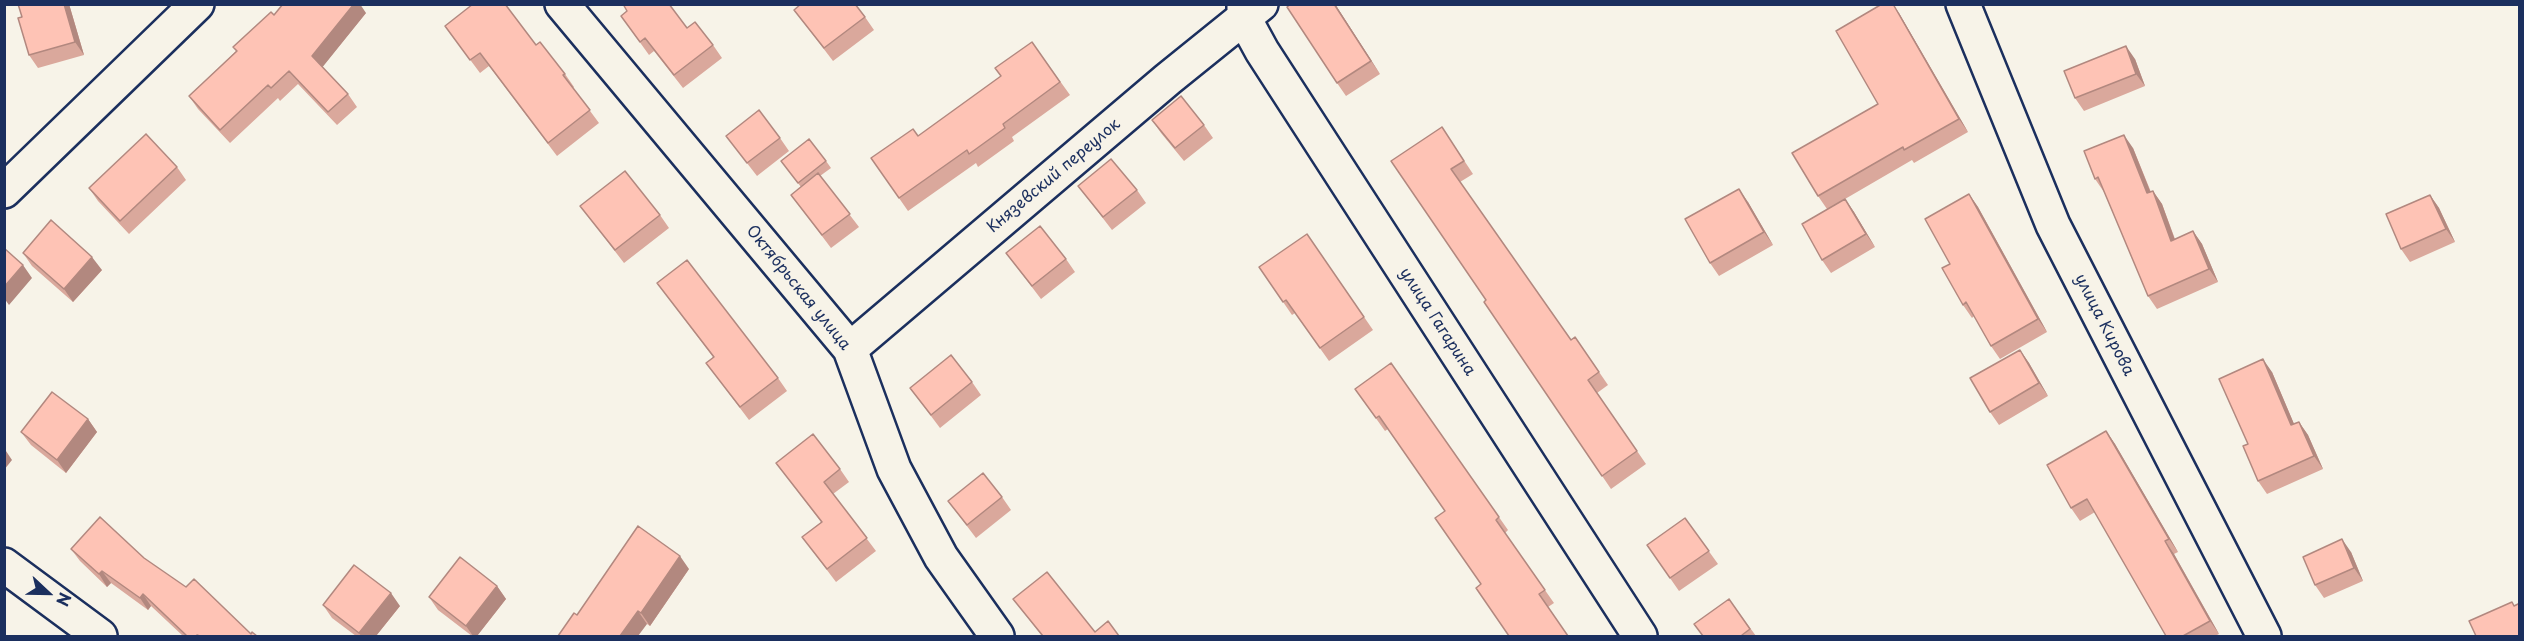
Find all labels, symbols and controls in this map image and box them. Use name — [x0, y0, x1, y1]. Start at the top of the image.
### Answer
street label: Князевский переулок — [984, 115, 1124, 237]
street label: Октябрьская улица — [742, 222, 854, 354]
street label: улица Гагарина — [1395, 264, 1479, 380]
street label: улица Кирова — [2070, 271, 2138, 379]
north arrow — [18, 563, 78, 623]
text: N — [51, 589, 78, 610]

